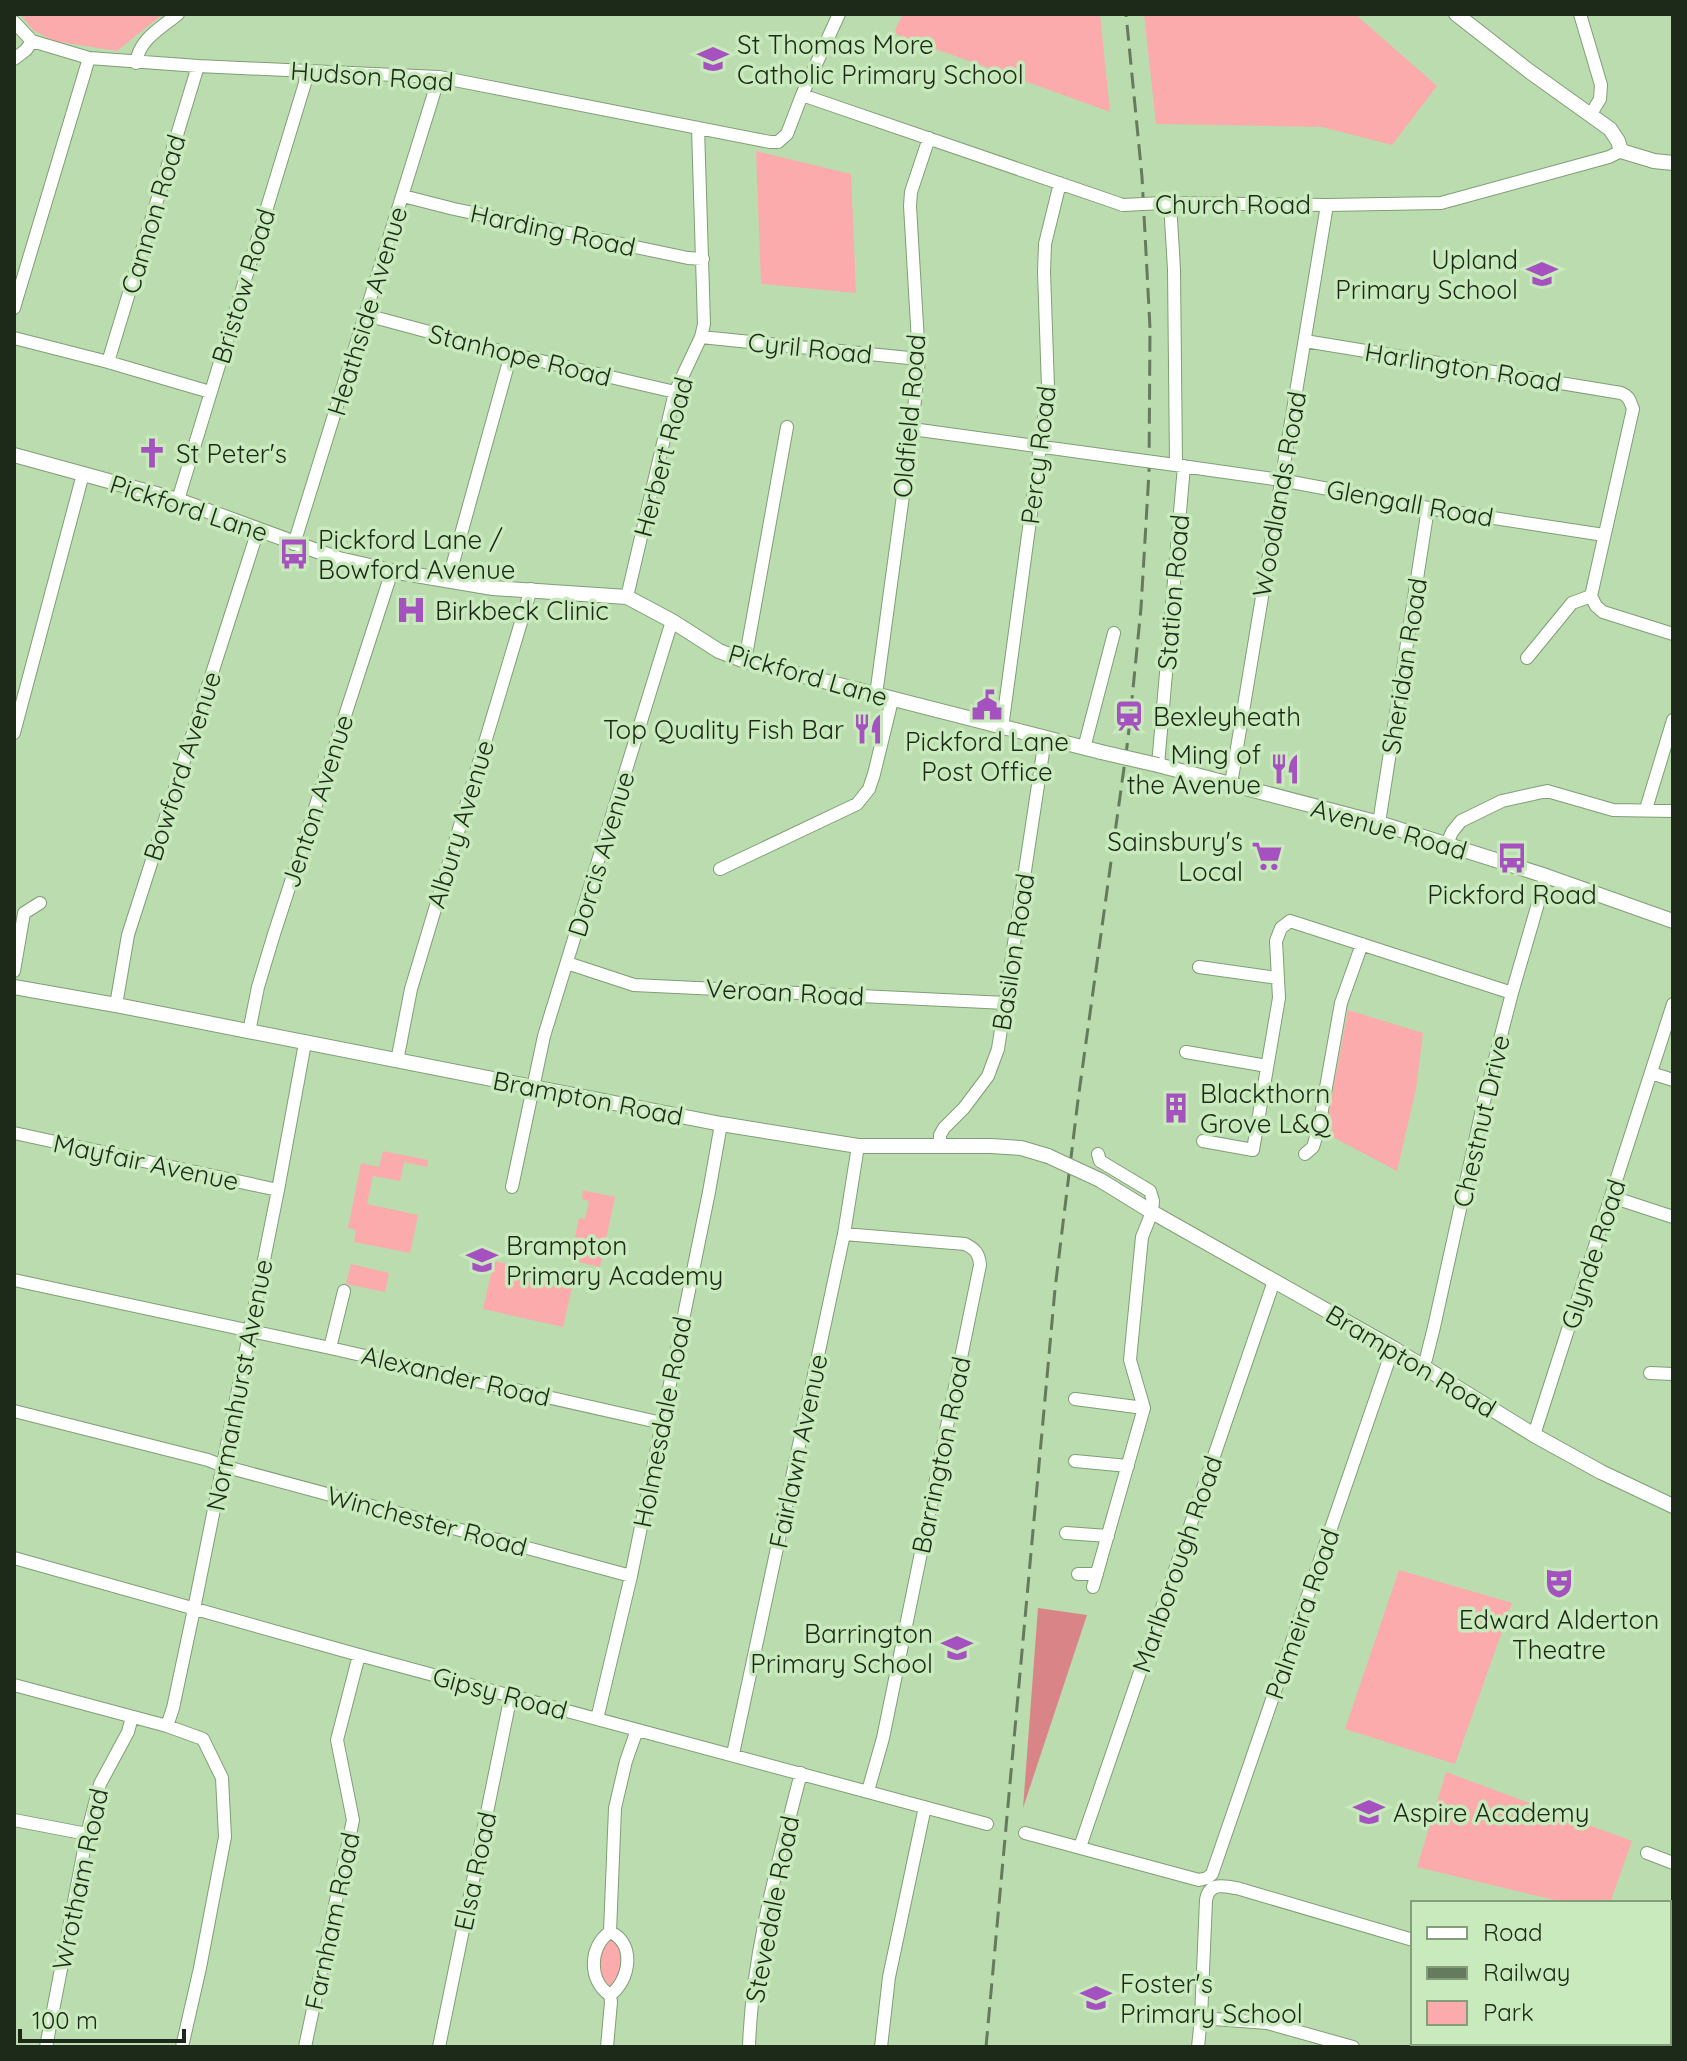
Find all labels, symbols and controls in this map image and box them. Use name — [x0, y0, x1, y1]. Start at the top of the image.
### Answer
place label: St Thomas More Catholic Primary School — [737, 28, 1024, 91]
school or university icon: St Thomas More Catholic Primary School — [696, 42, 730, 76]
street label: Hudson Road — [289, 54, 455, 98]
street label: Cannon Road — [113, 130, 193, 298]
street label: Church Road — [1155, 188, 1311, 221]
street label: Harding Road — [467, 196, 639, 264]
street label: Heathside Avenue — [319, 202, 415, 420]
street label: Bristow Road — [204, 205, 282, 367]
place label: Upland Primary School — [1335, 243, 1518, 306]
school or university icon: Upland Primary School — [1525, 257, 1559, 291]
street label: Stanhope Road — [425, 316, 615, 394]
street label: Cyril Road — [746, 325, 874, 371]
street label: Oldfield Road — [885, 333, 933, 499]
street label: Harlington Road — [1362, 335, 1564, 399]
street label: Herbert Road — [626, 373, 700, 541]
street label: Percy Road — [1013, 384, 1063, 526]
street label: Woodlands Road — [1245, 389, 1313, 599]
church icon: St Peter's — [135, 436, 169, 470]
place label: St Peter's — [176, 437, 287, 470]
street label: Pickford Lane — [106, 467, 272, 549]
street label: Glengall Road — [1324, 472, 1496, 534]
street label: Station Road — [1150, 513, 1196, 671]
place label: Pickford Lane / Bowford Avenue — [318, 523, 515, 586]
bus stop icon: Pickford Lane / Bowford Avenue — [277, 537, 311, 571]
street label: Sheridan Road — [1374, 576, 1434, 756]
hospital icon: Birkbeck Clinic — [394, 593, 428, 627]
place label: Birkbeck Clinic — [435, 594, 609, 627]
street label: Pickford Lane — [725, 637, 891, 713]
street label: Bowford Avenue — [136, 667, 228, 865]
public building icon: Pickford Lane Post Office — [970, 688, 1004, 722]
station icon: Bexleyheath — [1112, 699, 1146, 733]
place label: Bexleyheath — [1153, 700, 1301, 733]
street label: Jenton Avenue — [273, 710, 361, 892]
restaurant icon: Top Quality Fish Bar — [851, 712, 885, 746]
place label: Top Quality Fish Bar — [603, 713, 844, 746]
place label: Pickford Lane Post Office — [905, 725, 1069, 788]
street label: Albury Avenue — [419, 736, 501, 912]
place label: Ming of the Avenue — [1127, 738, 1261, 801]
restaurant icon: Ming of the Avenue — [1268, 752, 1302, 786]
street label: Dorcis Avenue — [560, 767, 642, 941]
street label: Avenue Road — [1307, 791, 1471, 867]
place label: Sainsbury's Local — [1107, 825, 1243, 888]
supermarket icon: Sainsbury's Local — [1250, 839, 1284, 873]
bus stop icon: Pickford Road — [1495, 841, 1529, 875]
street label: Basilon Road — [984, 871, 1042, 1033]
place label: Pickford Road — [1427, 878, 1597, 911]
street label: Veroan Road — [705, 971, 865, 1013]
street label: Chestnut Drive — [1445, 1032, 1517, 1210]
street label: Brampton Road — [490, 1063, 686, 1133]
place label: Blackthorn Grove L&Q — [1200, 1077, 1331, 1140]
building icon: Blackthorn Grove L&Q — [1159, 1091, 1193, 1125]
street label: Mayfair Avenue — [50, 1126, 242, 1198]
street label: Glynde Road — [1553, 1175, 1633, 1333]
place label: Brampton Primary Academy — [506, 1229, 723, 1292]
school or university icon: Brampton Primary Academy — [465, 1243, 499, 1277]
street label: Normanhurst Avenue — [198, 1256, 280, 1514]
street label: Brampton Road — [1320, 1297, 1502, 1425]
street label: Holmesdale Road — [625, 1314, 699, 1530]
street label: Alexander Road — [359, 1338, 553, 1414]
street label: Fairlawn Avenue — [761, 1351, 835, 1551]
street label: Barrington Road — [904, 1353, 978, 1557]
street label: Marlborough Road — [1124, 1451, 1230, 1677]
street label: Winchester Road — [323, 1478, 531, 1564]
street label: Palmeira Road — [1257, 1524, 1347, 1704]
theatre icon: Edward Alderton Theatre — [1542, 1566, 1576, 1600]
place label: Edward Alderton Theatre — [1459, 1603, 1659, 1666]
place label: Barrington Primary School — [750, 1617, 933, 1680]
school or university icon: Barrington Primary School — [940, 1631, 974, 1665]
street label: Gipsy Road — [429, 1659, 571, 1727]
street label: Wrotham Road — [45, 1785, 115, 1973]
school or university icon: Aspire Academy — [1352, 1795, 1386, 1829]
place label: Aspire Academy — [1393, 1796, 1589, 1829]
street label: Elsa Road — [446, 1809, 504, 1933]
street label: Stevedale Road — [738, 1813, 806, 2005]
street label: Farnham Road — [297, 1829, 367, 2013]
legend — [1411, 1901, 1671, 2045]
text: Road — [1483, 1917, 1543, 1947]
text: Railway — [1483, 1957, 1570, 1987]
place label: Foster's Primary School — [1120, 1967, 1303, 2030]
school or university icon: Foster's Primary School — [1079, 1981, 1113, 2015]
scale bar — [20, 1993, 184, 2043]
text: Park — [1483, 1997, 1534, 2027]
text: 100 m — [32, 2005, 98, 2035]

